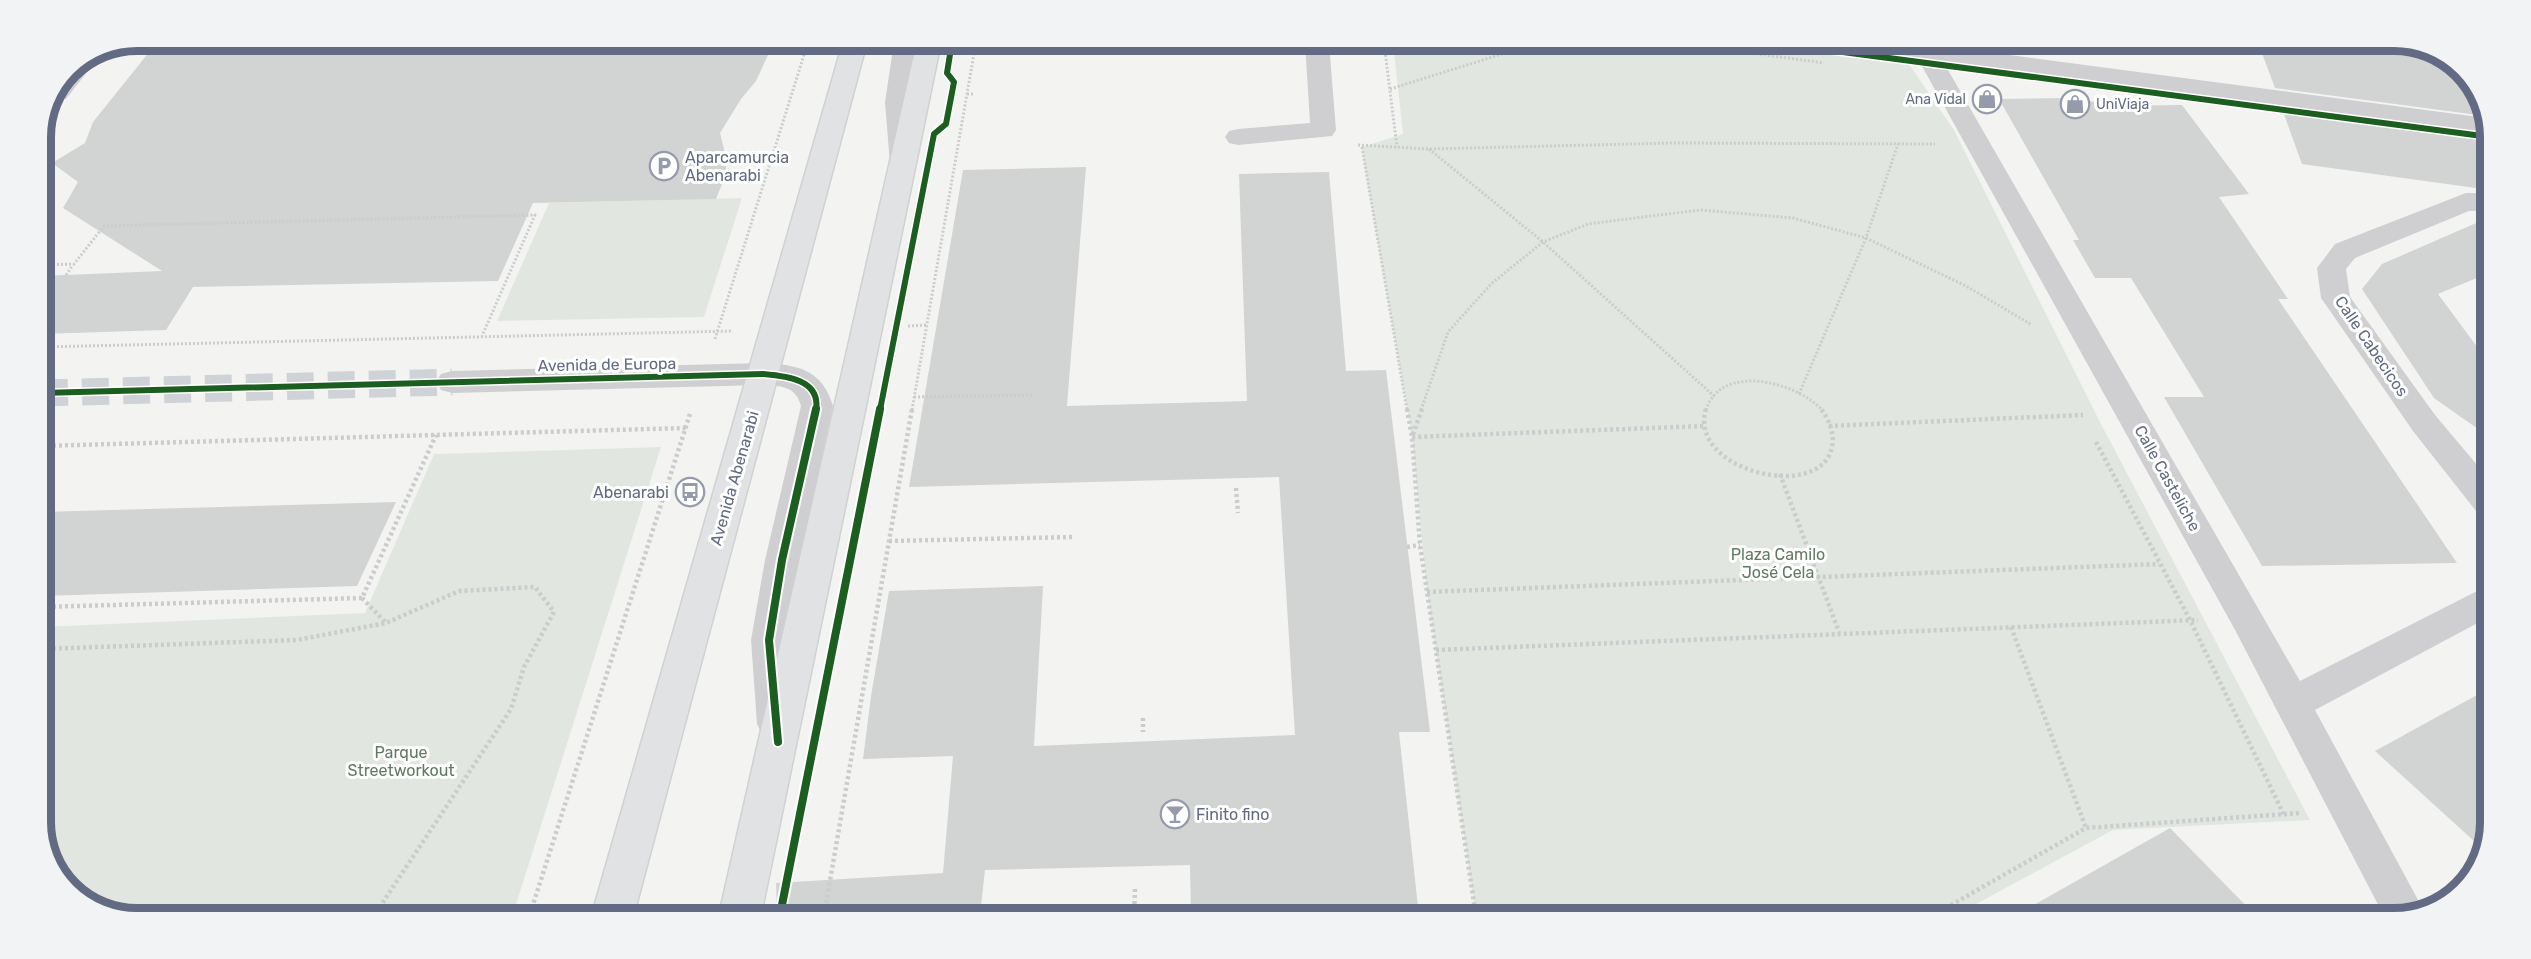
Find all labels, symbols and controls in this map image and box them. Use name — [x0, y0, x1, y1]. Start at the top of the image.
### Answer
shop icon: Ana Vidal — [1971, 83, 2003, 115]
shop icon: UniViaja — [2059, 88, 2091, 120]
place label: Ana Vidal — [1905, 91, 1966, 108]
place label: UniViaja — [2096, 96, 2149, 113]
place label: Aparcamurcia Abenarabi — [685, 148, 789, 185]
parking icon: Aparcamurcia Abenarabi — [648, 150, 680, 182]
street label: Calle Cabecicos — [2331, 292, 2412, 400]
street label: Avenida de Europa — [537, 354, 677, 375]
street label: Avenida Abenarabi — [706, 409, 763, 548]
street label: Calle Casteliche — [2131, 422, 2205, 535]
bus stop icon: Abenarabi — [674, 476, 706, 508]
place label: Abenarabi — [593, 483, 669, 502]
park label: Plaza Camilo José Cela — [1731, 545, 1825, 582]
park label: Parque Streetworkout — [347, 743, 455, 780]
bar icon: Finito fino — [1159, 798, 1191, 830]
place label: Finito fino — [1196, 805, 1270, 824]

